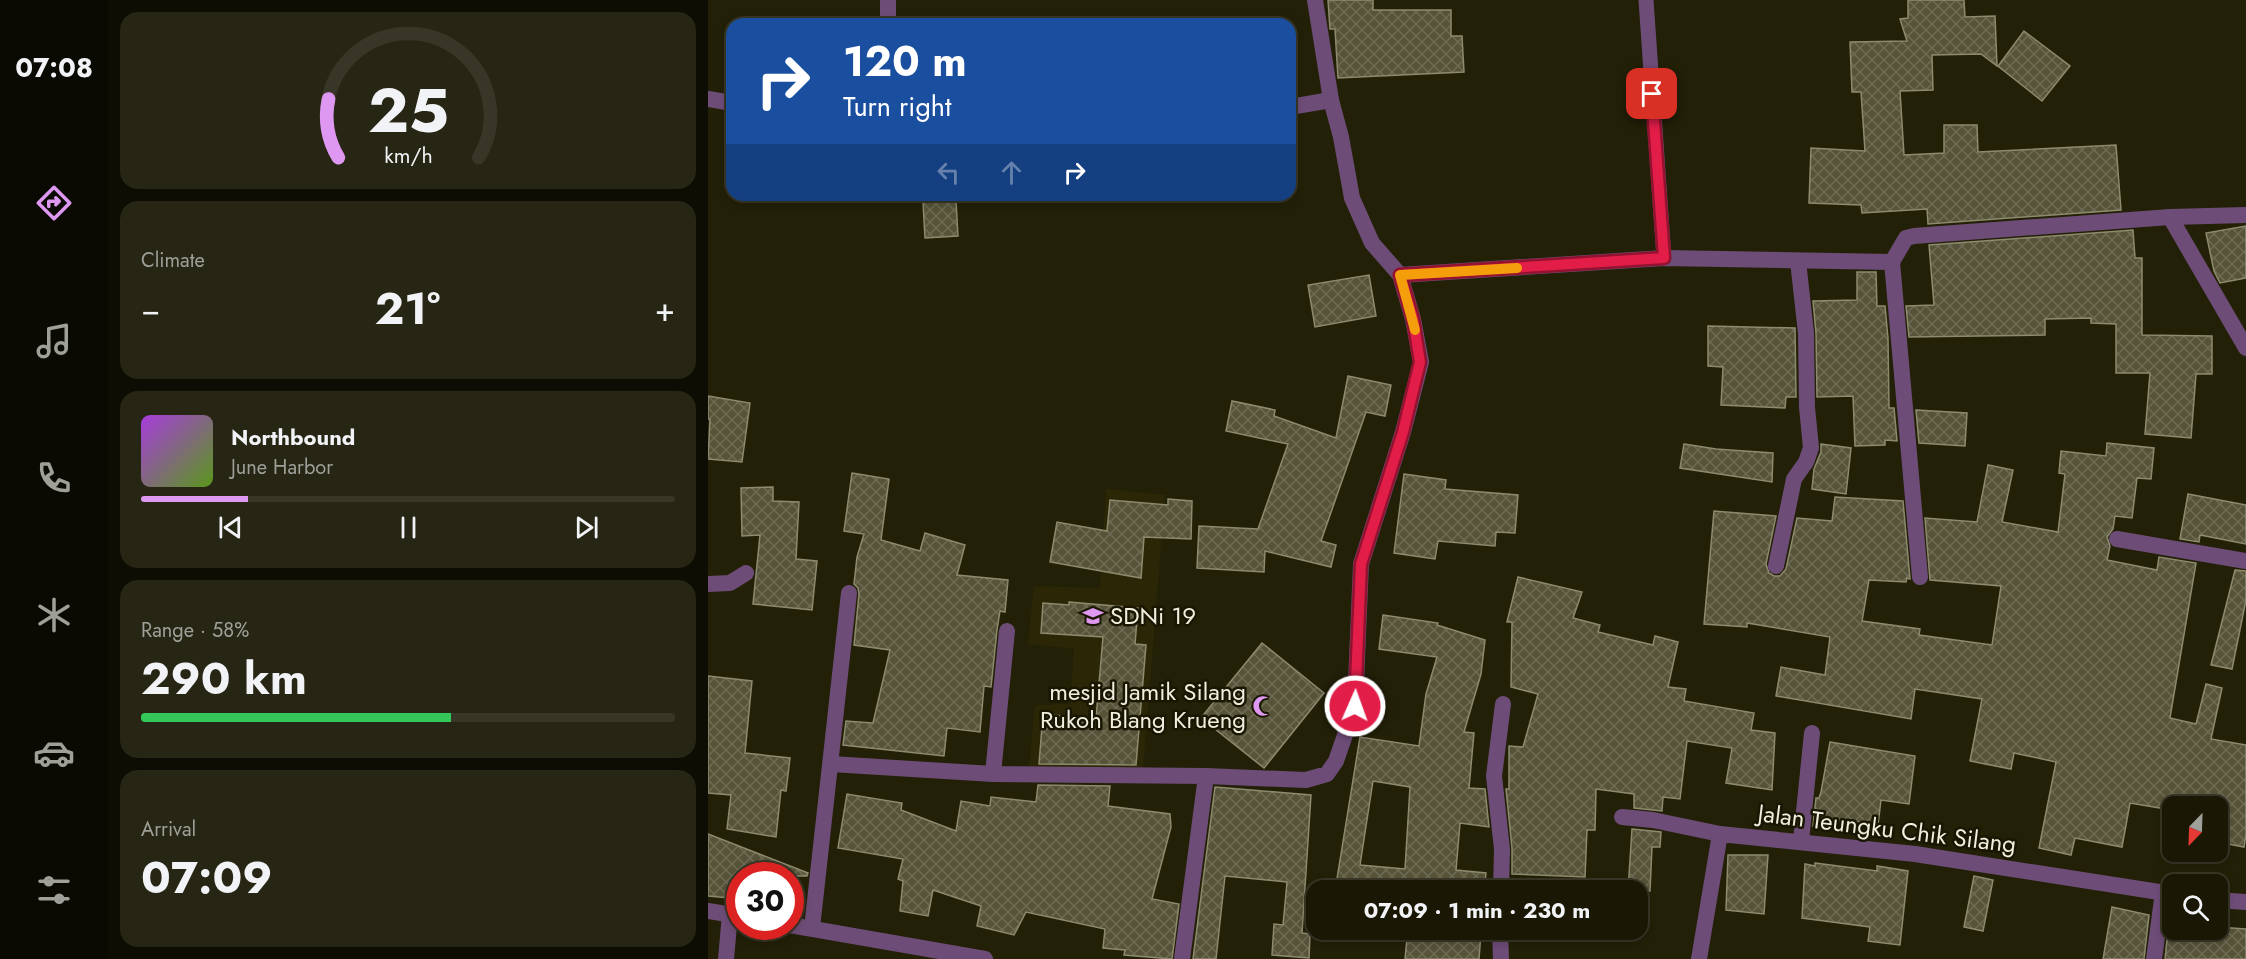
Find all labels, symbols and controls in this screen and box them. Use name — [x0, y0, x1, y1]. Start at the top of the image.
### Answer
text: 120 m — [843, 31, 967, 92]
icon: right — [744, 42, 822, 120]
text: 07:08 — [15, 48, 93, 87]
text: 25 — [367, 65, 449, 155]
pin — [1626, 68, 1677, 119]
icon: arrive — [1635, 77, 1668, 110]
text: Turn right — [843, 87, 951, 126]
text: km/h — [384, 140, 432, 171]
icon: left — [932, 156, 965, 189]
icon: ahead — [995, 156, 1028, 189]
icon: right — [1058, 156, 1091, 189]
icon: directions — [33, 182, 75, 224]
text: Climate — [141, 246, 205, 275]
text: 21° — [375, 276, 440, 341]
text: − — [141, 286, 160, 333]
text: + — [655, 286, 675, 333]
icon: music — [33, 320, 75, 362]
text: Northbound — [231, 421, 355, 453]
text: June Harbor — [231, 453, 333, 482]
icon: phone — [33, 457, 75, 499]
icon: previous — [214, 511, 247, 544]
icon: pause — [392, 511, 425, 544]
icon: next — [570, 511, 603, 544]
icon: climate — [33, 594, 75, 636]
place label: SDNi 19 — [1110, 598, 1196, 633]
school or university icon: SDNi 19 — [1081, 604, 1105, 628]
text: Range · 58% — [141, 616, 249, 645]
text: 290 km — [141, 646, 307, 711]
place label: mesjid Jamik Silang Rukoh Blang Krueng — [1040, 674, 1246, 737]
position arrow — [1323, 674, 1387, 738]
mosque icon: mesjid Jamik Silang Rukoh Blang Krueng — [1251, 694, 1275, 718]
icon: car — [33, 732, 75, 774]
street label: Jalan Teungku Chik Silang — [1753, 795, 2018, 862]
north arrow — [2162, 796, 2228, 862]
map controls — [2162, 796, 2228, 940]
text: Arrival — [141, 815, 196, 844]
text: 07:09 — [141, 845, 272, 910]
speed limit sign: 30 — [726, 862, 804, 940]
icon: filters — [33, 869, 75, 911]
button: search — [2162, 874, 2228, 940]
text: 07:09 · 1 min · 230 m — [1364, 894, 1590, 926]

